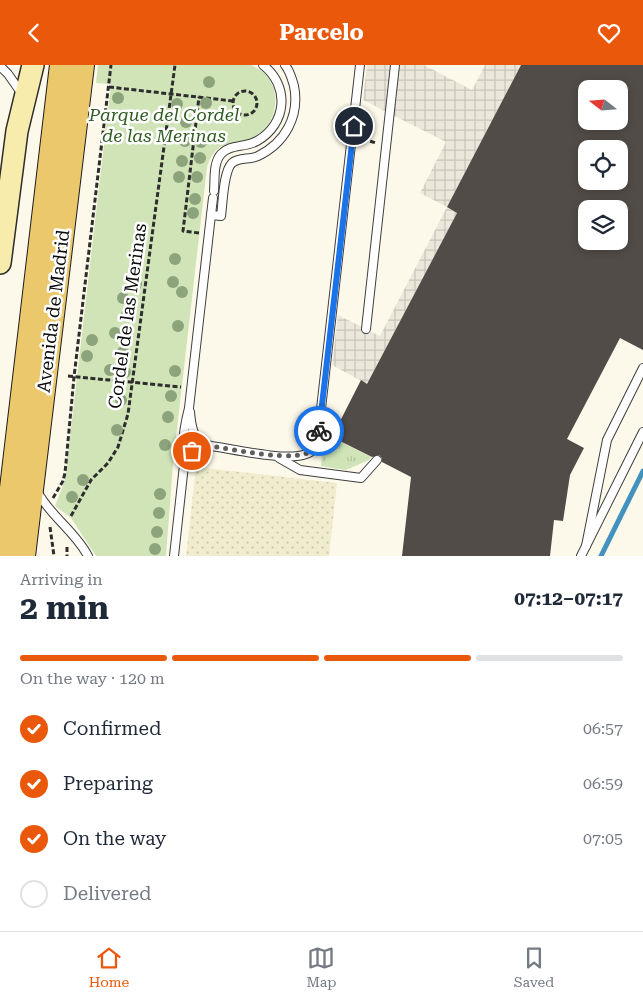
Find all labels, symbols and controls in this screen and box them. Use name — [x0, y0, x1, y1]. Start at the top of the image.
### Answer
icon: back — [20, 19, 48, 47]
icon: heart — [595, 19, 623, 47]
text: Parcelo — [279, 20, 364, 45]
north arrow — [578, 80, 628, 130]
map controls — [578, 80, 628, 250]
park label: Parque del Cordel de las Merinas — [88, 104, 239, 146]
pin — [333, 105, 375, 147]
icon: home — [340, 112, 368, 140]
button: locate — [578, 140, 628, 190]
button: layers — [578, 200, 628, 250]
street label: Cordel de las Merinas — [104, 222, 150, 410]
street label: Avenida de Madrid — [33, 228, 73, 394]
courier — [294, 406, 344, 456]
icon: bike — [305, 417, 333, 445]
pin — [171, 430, 213, 472]
icon: bag — [178, 437, 206, 465]
text: Arriving in — [20, 570, 103, 589]
text: 07:12–07:17 — [514, 587, 623, 610]
text: 2 min — [20, 589, 109, 627]
text: On the way · 120 m — [20, 669, 165, 688]
icon: check — [20, 715, 48, 743]
text: Confirmed — [63, 717, 161, 740]
text: 06:57 — [583, 719, 623, 738]
icon: check — [20, 770, 48, 798]
text: Preparing — [63, 772, 153, 795]
text: 06:59 — [583, 774, 623, 793]
icon: check — [20, 825, 48, 853]
text: On the way — [63, 827, 166, 850]
text: 07:05 — [583, 829, 623, 848]
text: Delivered — [63, 882, 151, 905]
tab: Home — [89, 944, 129, 990]
tab: Map — [307, 944, 336, 990]
tab: Saved — [514, 944, 554, 990]

